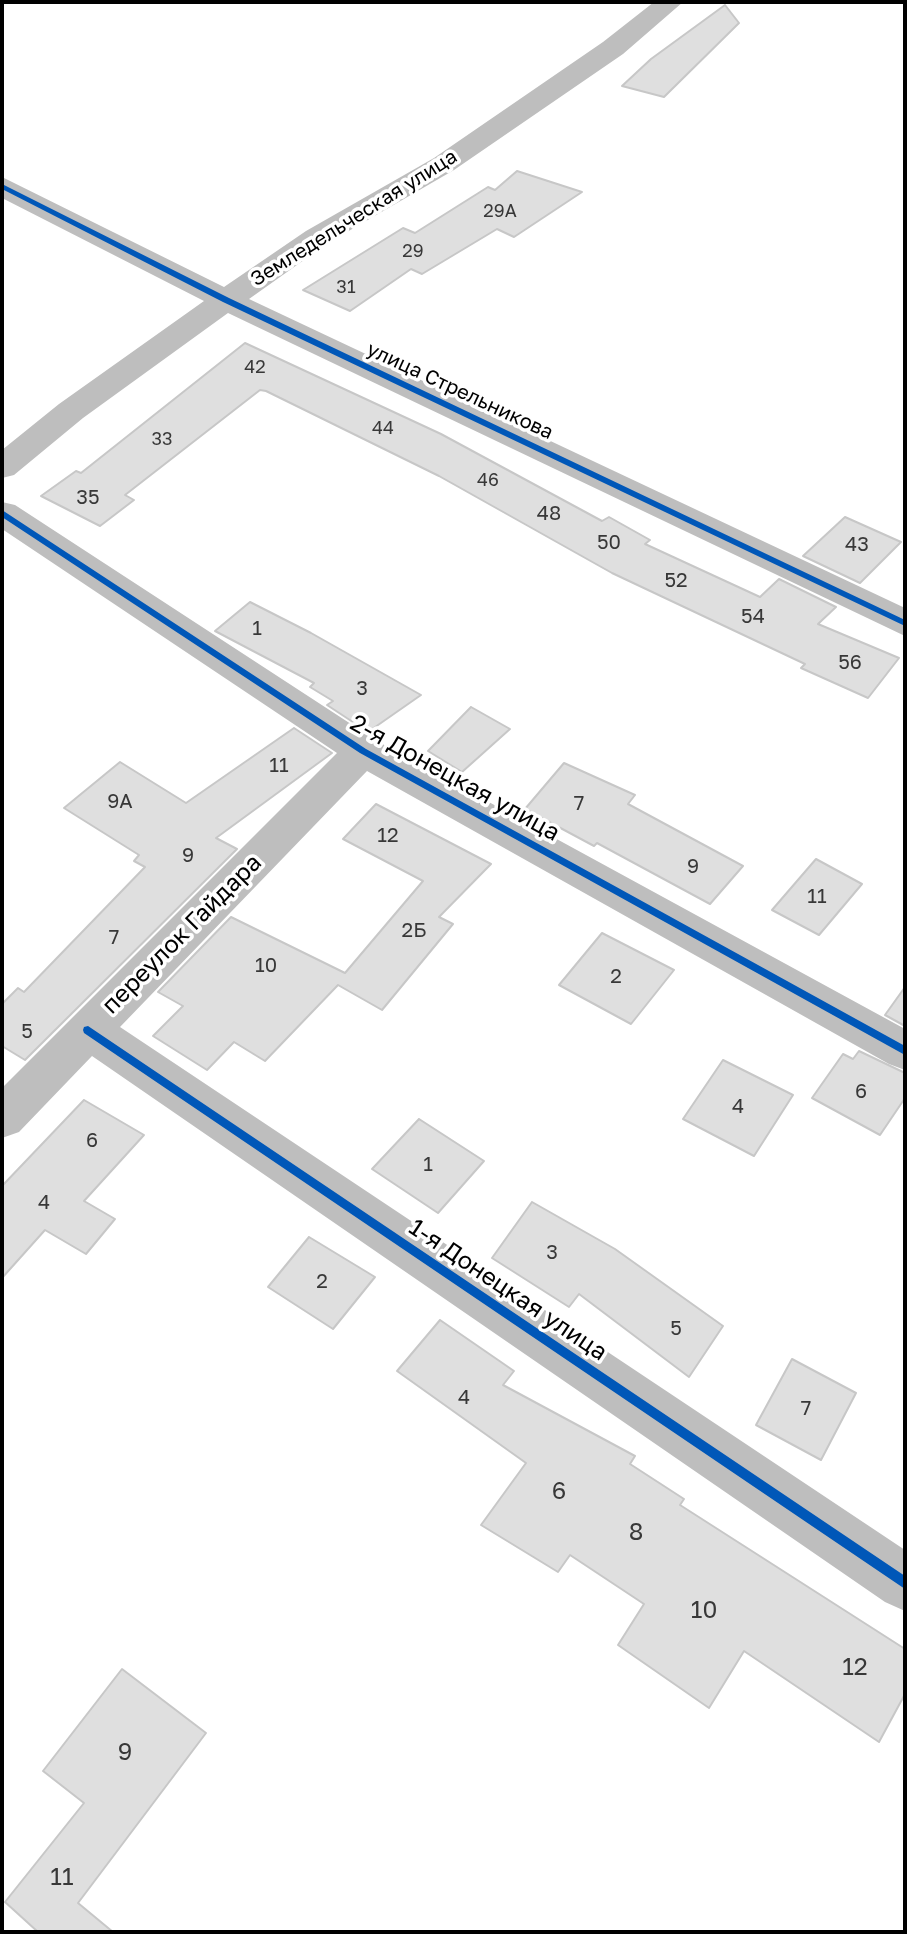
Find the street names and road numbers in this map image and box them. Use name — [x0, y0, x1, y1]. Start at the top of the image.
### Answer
street label: Земледельческая улица — [246, 145, 462, 291]
street label: улица Стрельникова — [363, 337, 557, 445]
street label: 2-я Донецкая улица — [345, 708, 565, 848]
street label: переулок Гайдара — [96, 848, 268, 1020]
street label: 1-я Донецкая улица — [403, 1213, 613, 1367]

